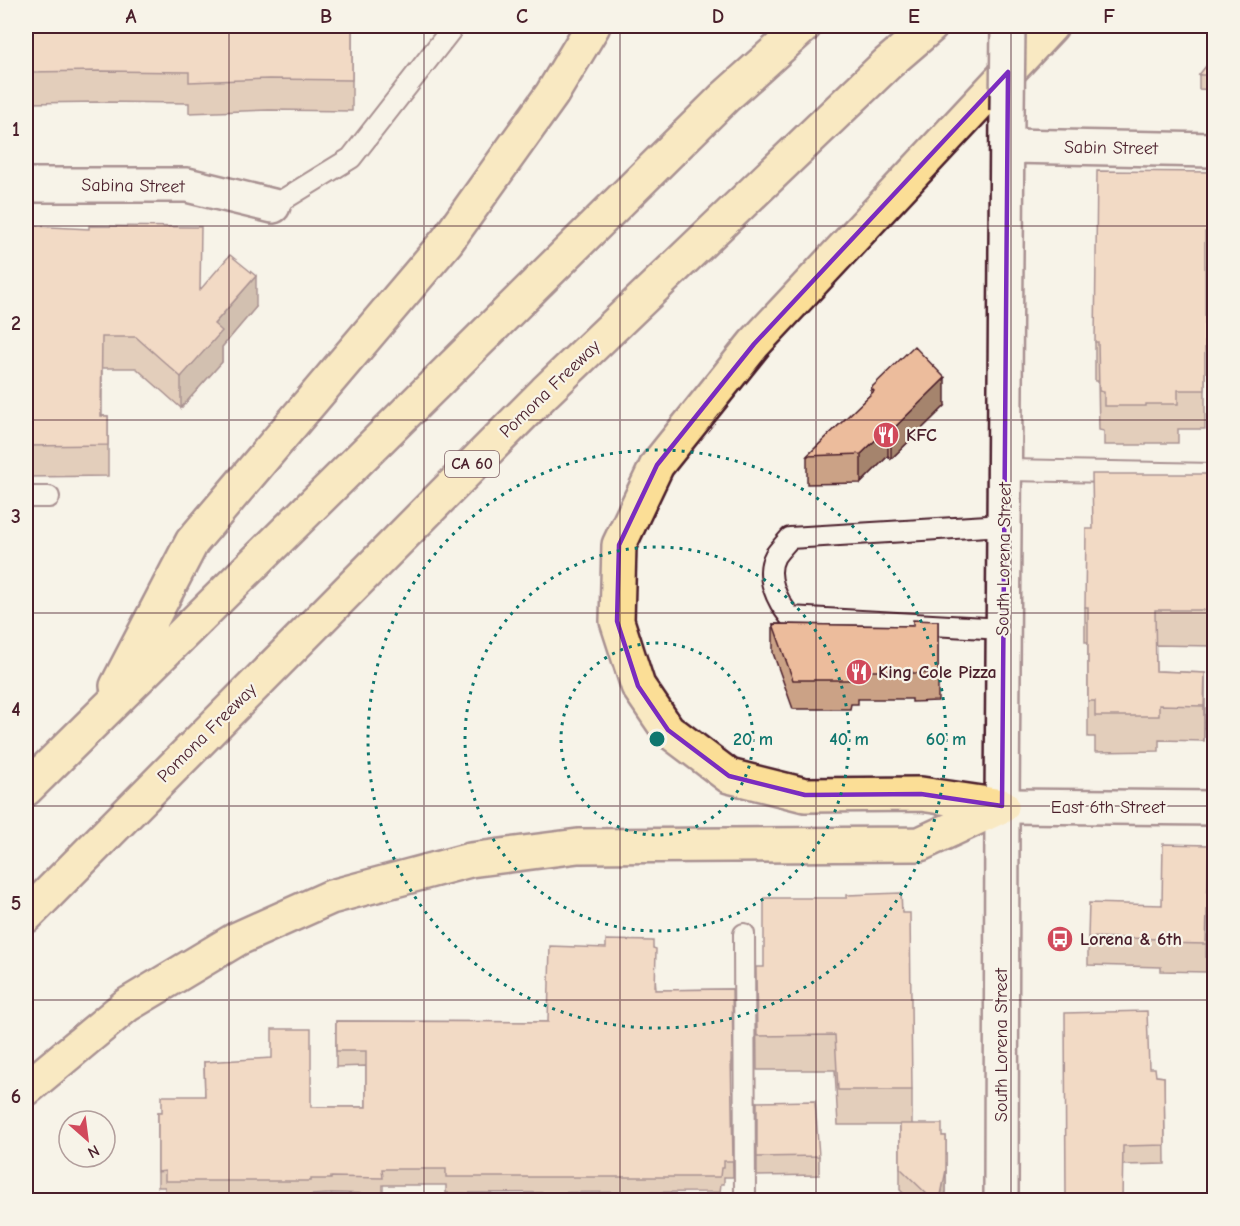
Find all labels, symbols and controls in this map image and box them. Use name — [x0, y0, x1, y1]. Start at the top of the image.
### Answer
text: A — [125, 5, 137, 28]
text: B — [320, 5, 332, 28]
text: C — [516, 5, 528, 28]
text: D — [712, 5, 724, 28]
text: E — [908, 5, 920, 28]
text: F — [1103, 5, 1115, 28]
text: 1 — [12, 118, 20, 141]
street label: Sabin Street — [1064, 137, 1159, 159]
street label: Sabina Street — [81, 175, 186, 197]
text: 2 — [11, 312, 21, 335]
street label: Pomona Freeway — [495, 335, 605, 442]
restaurant icon: KFC — [871, 420, 901, 450]
place label: KFC — [906, 425, 937, 446]
road number: CA 60 — [445, 451, 499, 477]
street label: South Lorena Street — [992, 481, 1016, 636]
text: 3 — [11, 505, 21, 528]
restaurant icon: King Cole Pizza — [844, 657, 874, 687]
place label: King Cole Pizza — [878, 662, 997, 683]
street label: Pomona Freeway — [153, 678, 262, 787]
text: 4 — [11, 698, 21, 721]
centre of rings — [647, 729, 667, 749]
text: 20 m — [733, 729, 773, 750]
text: 40 m — [829, 729, 869, 750]
text: 60 m — [926, 729, 966, 750]
street label: East 6th Street — [1051, 797, 1166, 818]
text: 5 — [11, 892, 21, 915]
bus stop icon: Lorena & 6th — [1045, 924, 1075, 954]
place label: Lorena & 6th — [1080, 929, 1182, 950]
street label: South Lorena Street — [991, 967, 1012, 1122]
text: 6 — [11, 1085, 21, 1108]
north arrow — [57, 1109, 117, 1169]
text: N — [85, 1141, 102, 1162]

